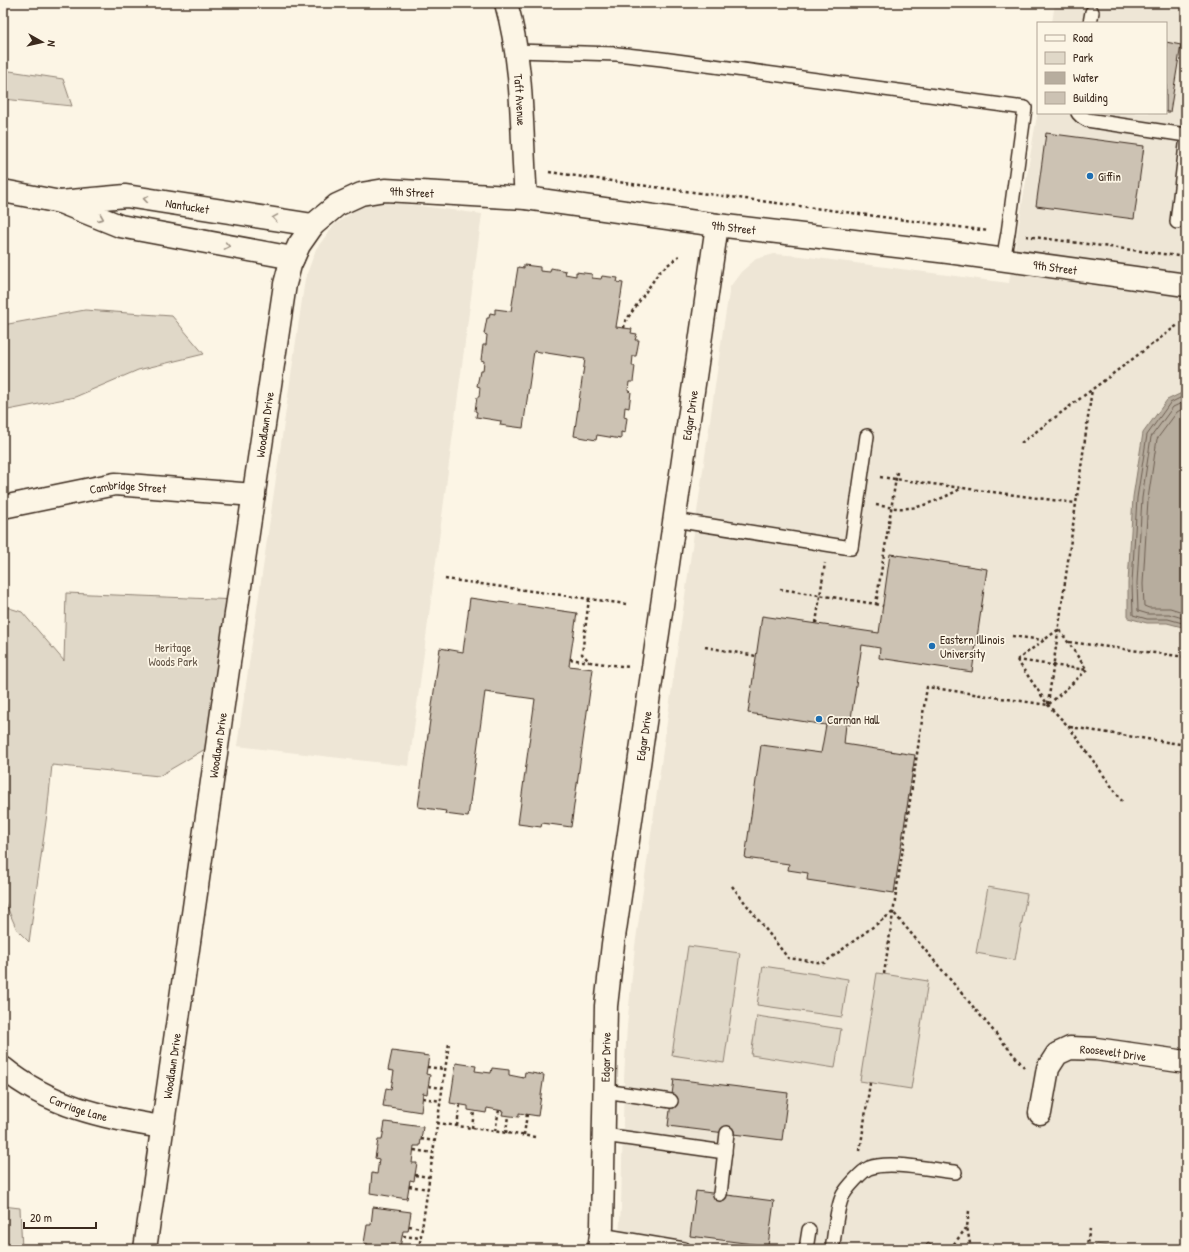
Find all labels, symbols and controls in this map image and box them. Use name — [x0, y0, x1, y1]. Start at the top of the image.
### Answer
north arrow — [22, 22, 62, 62]
legend — [1037, 22, 1167, 114]
text: Road — [1073, 29, 1093, 46]
text: N — [45, 40, 59, 47]
text: Park — [1073, 49, 1093, 66]
text: Water — [1073, 69, 1099, 86]
street label: Taft Avenue — [510, 73, 531, 126]
text: Building — [1073, 89, 1108, 106]
place label: Giffin — [1098, 168, 1121, 185]
marker: Giffin — [1085, 171, 1095, 181]
street label: 9th Street — [389, 182, 435, 201]
street label: Nantucket — [164, 194, 211, 217]
one-way arrow — [143, 195, 150, 204]
one-way arrow — [97, 214, 104, 222]
one-way arrow — [272, 214, 278, 223]
street label: 9th Street — [710, 216, 758, 238]
one-way arrow — [224, 241, 230, 250]
street label: 9th Street — [1032, 255, 1079, 278]
street label: Edgar Drive — [678, 389, 702, 441]
street label: Woodlawn Drive — [251, 390, 277, 458]
street label: Cambridge Street — [88, 475, 168, 498]
place label: Eastern Illinois University — [940, 631, 1005, 662]
park label: Heritage Woods Park — [148, 639, 198, 670]
marker: Eastern Illinois University — [927, 641, 937, 651]
street label: Edgar Drive — [631, 710, 655, 762]
street label: Woodlawn Drive — [204, 711, 230, 779]
place label: Carman Hall — [827, 711, 880, 728]
marker: Carman Hall — [814, 714, 824, 724]
street label: Woodlawn Drive — [158, 1032, 184, 1100]
street label: Edgar Drive — [596, 1032, 614, 1082]
street label: Roosevelt Drive — [1080, 1040, 1148, 1065]
street label: Carriage Lane — [47, 1090, 110, 1125]
scale bar — [24, 1204, 96, 1230]
text: 20 m — [30, 1209, 52, 1226]

